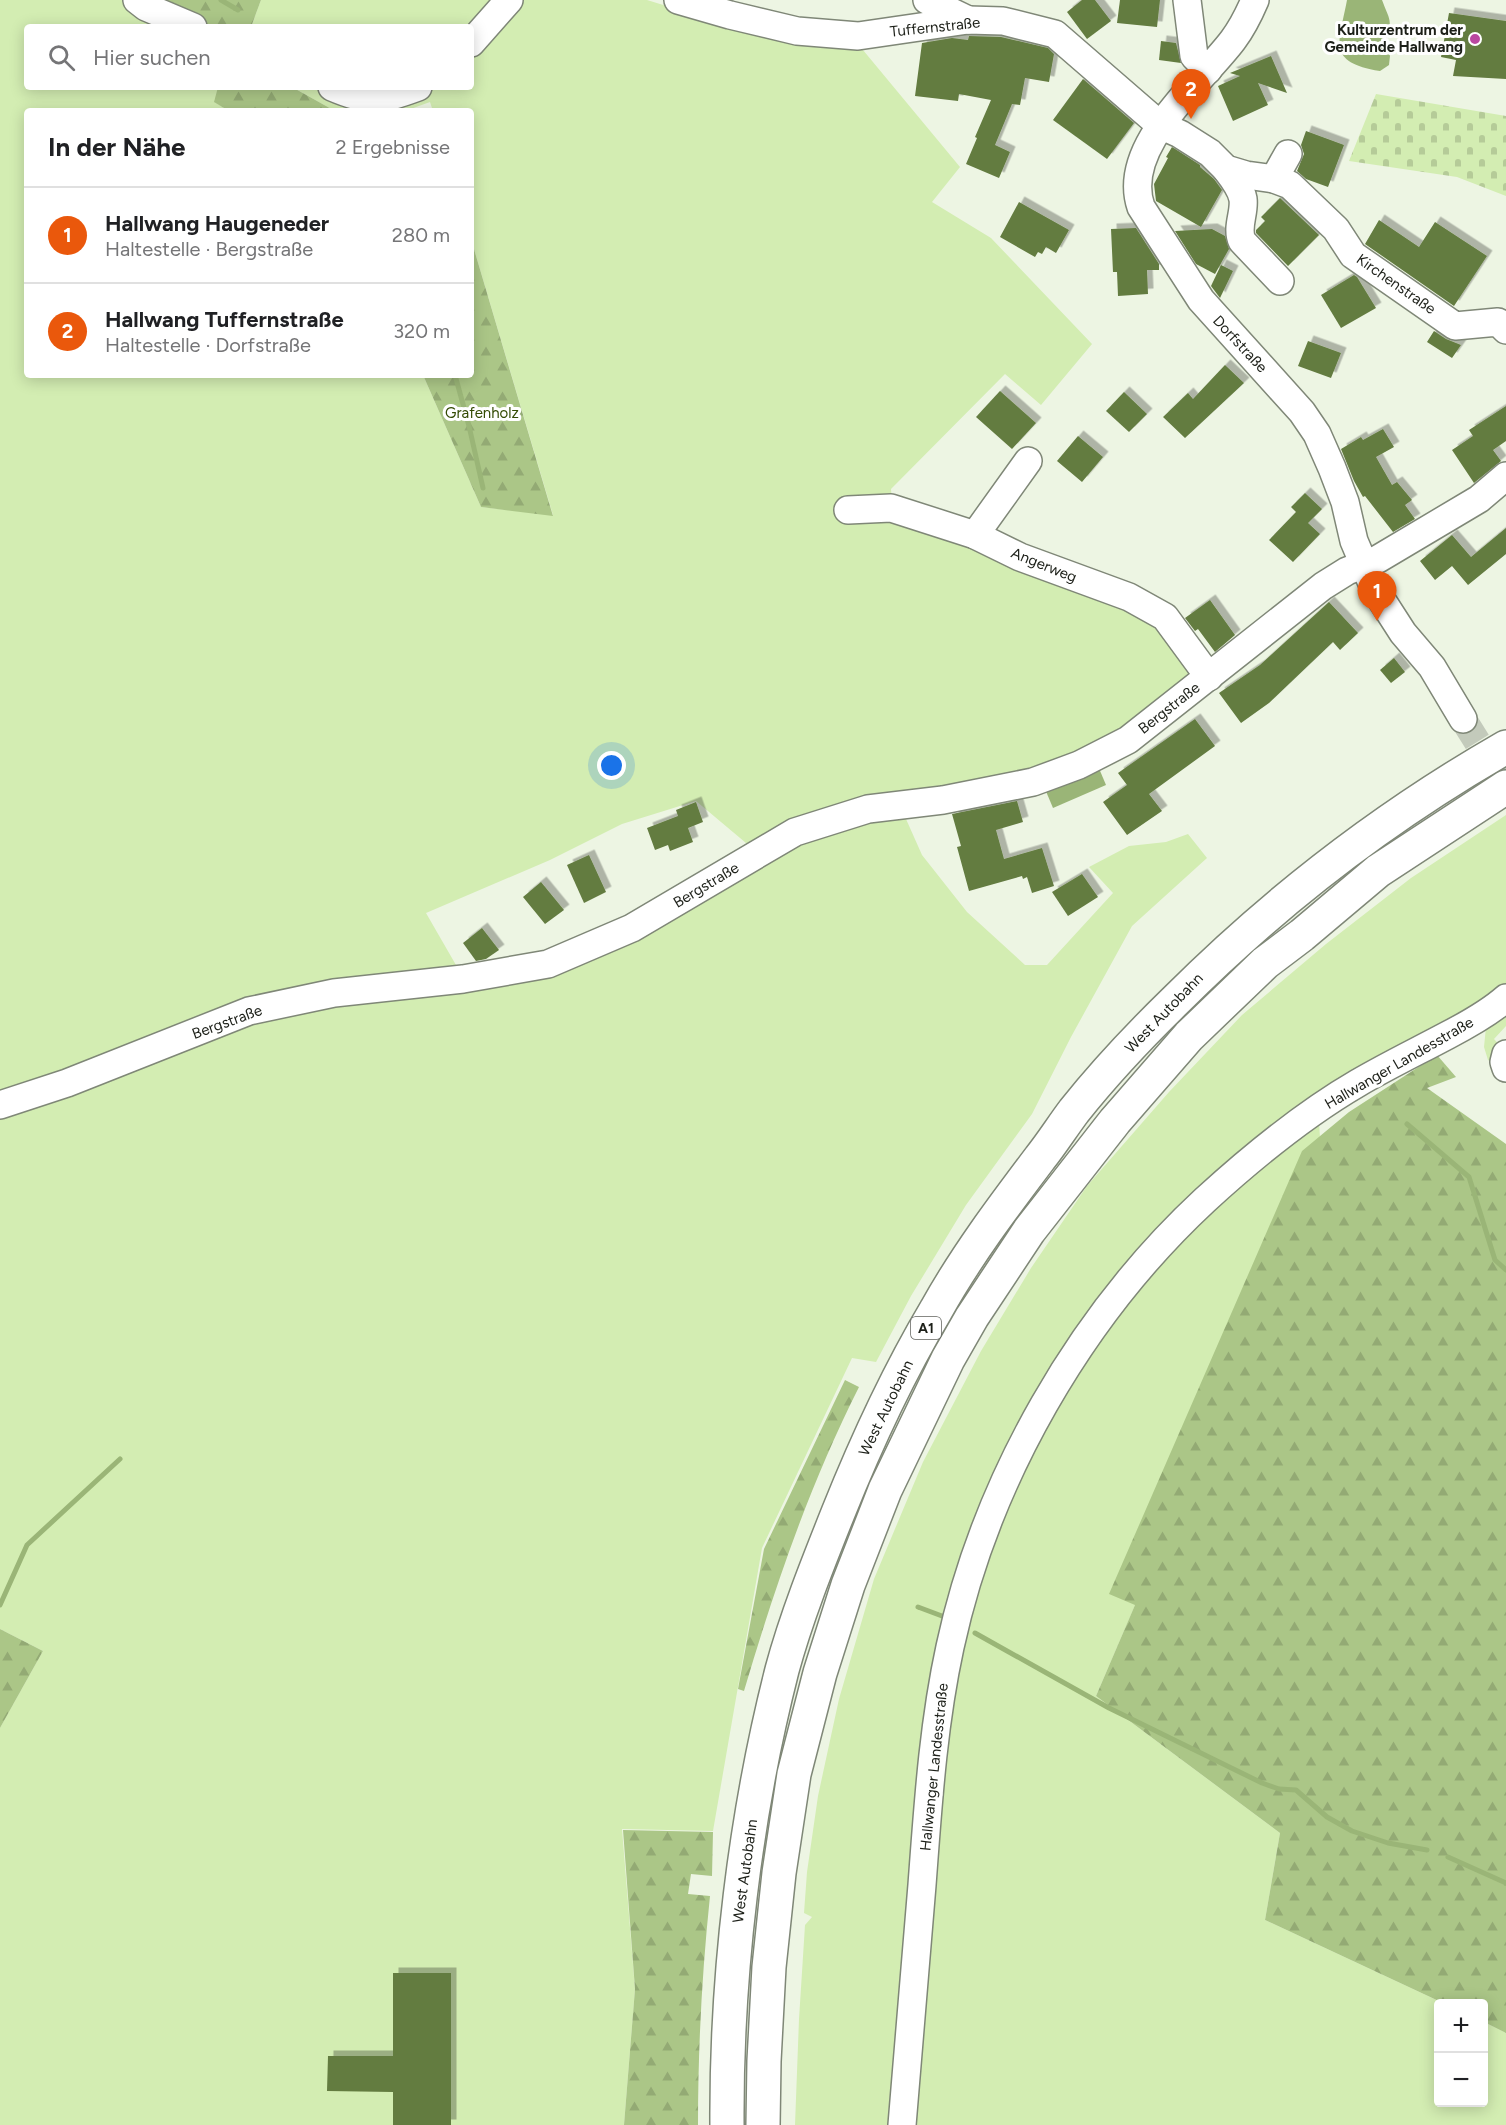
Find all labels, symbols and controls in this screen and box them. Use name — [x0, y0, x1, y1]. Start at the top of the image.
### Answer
street label: Tuffernstraße — [889, 13, 981, 41]
place label: Kulturzentrum der Gemeinde Hallwang — [1324, 21, 1463, 56]
search box — [24, 24, 474, 90]
marker: Kulturzentrum der Gemeinde Hallwang — [1468, 32, 1482, 46]
icon: search — [45, 41, 78, 74]
text: Hier suchen — [93, 44, 211, 71]
pin: 2 — [1172, 70, 1210, 119]
text: In der Nähe — [48, 131, 185, 163]
text: 2 Ergebnisse — [336, 135, 450, 159]
text: Hallwang Haugeneder — [105, 210, 329, 237]
text: 1 — [63, 223, 72, 247]
text: 280 m — [392, 223, 450, 247]
text: Haltestelle · Bergstraße — [105, 237, 313, 261]
street label: Kirchenstraße — [1353, 250, 1439, 318]
text: Hallwang Tuffernstraße — [105, 306, 344, 333]
street label: Dorfstraße — [1209, 312, 1271, 376]
text: 2 — [62, 319, 73, 343]
text: 320 m — [393, 319, 450, 343]
text: Haltestelle · Dorfstraße — [105, 333, 311, 357]
park label: Grafenholz — [445, 404, 519, 422]
street label: Angerweg — [1009, 544, 1079, 586]
pin: 1 — [1358, 572, 1396, 621]
street label: Bergstraße — [1135, 678, 1203, 738]
your location — [597, 751, 626, 780]
street label: Bergstraße — [670, 858, 742, 912]
street label: West Autobahn — [1121, 969, 1207, 1057]
street label: Bergstraße — [189, 1001, 265, 1043]
street label: Hallwanger Landesstraße — [1321, 1013, 1477, 1113]
road number: A1 — [911, 1317, 941, 1339]
street label: West Autobahn — [855, 1357, 917, 1459]
street label: Hallwanger Landesstraße — [916, 1682, 952, 1852]
street label: West Autobahn — [729, 1818, 761, 1924]
map controls — [1434, 1999, 1488, 2107]
button: + — [1434, 1999, 1488, 2053]
button: − — [1434, 2053, 1488, 2107]

